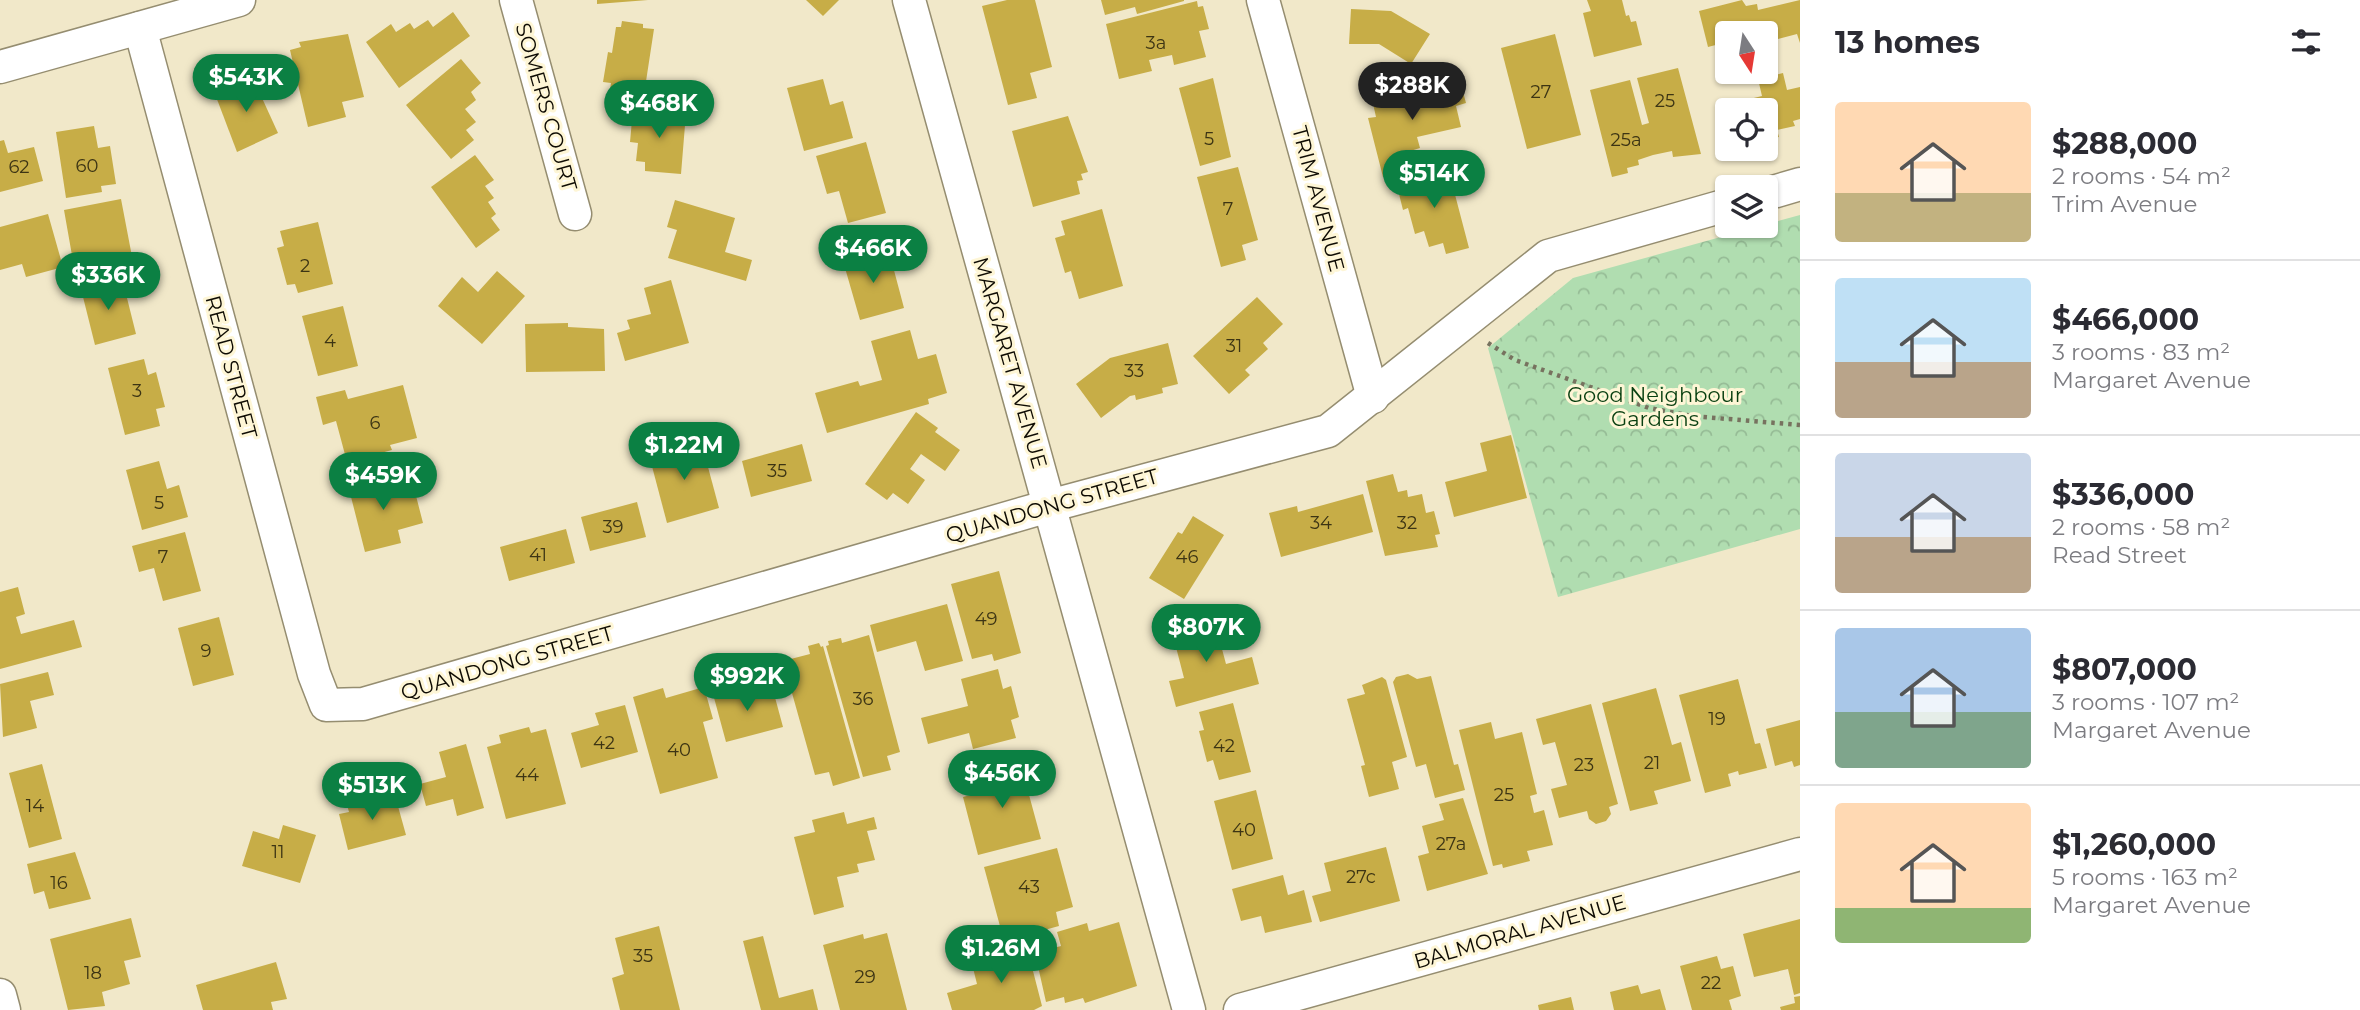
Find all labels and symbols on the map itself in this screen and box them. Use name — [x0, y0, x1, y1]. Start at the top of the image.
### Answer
street label: SOMERS COURT — [511, 20, 582, 194]
north arrow — [1715, 21, 1778, 84]
house number: 3a — [1146, 32, 1166, 54]
pin: $543K — [197, 54, 295, 114]
pin: $288K — [1363, 62, 1461, 122]
pin: $468K — [610, 80, 708, 140]
house number: 27 — [1531, 81, 1551, 103]
house number: 25 — [1655, 90, 1675, 112]
street label: TRIM AVENUE — [1287, 123, 1350, 274]
house number: 5 — [1204, 128, 1214, 150]
house number: 25a — [1610, 129, 1642, 151]
pin: $514K — [1385, 150, 1483, 210]
house number: 60 — [76, 155, 98, 177]
house number: 62 — [8, 156, 30, 178]
house number: 7 — [1223, 198, 1233, 220]
pin: $466K — [824, 226, 922, 285]
pin: $336K — [59, 252, 157, 312]
street label: MARGARET AVENUE — [968, 254, 1053, 471]
house number: 2 — [300, 255, 310, 277]
street label: READ STREET — [200, 293, 263, 441]
house number: 4 — [324, 330, 336, 352]
house number: 31 — [1226, 335, 1242, 357]
house number: 33 — [1124, 360, 1144, 382]
house number: 3 — [132, 380, 142, 402]
park label: Good Neighbour Gardens — [1567, 382, 1743, 431]
house number: 6 — [370, 412, 381, 434]
pin: $1.22M — [627, 422, 741, 482]
pin: $459K — [334, 452, 432, 512]
house number: 35 — [767, 460, 787, 482]
street label: QUANDONG STREET — [943, 463, 1161, 548]
house number: 5 — [154, 492, 164, 514]
house number: 34 — [1310, 512, 1332, 534]
house number: 32 — [1397, 512, 1417, 534]
house number: 39 — [602, 516, 624, 538]
house number: 41 — [529, 544, 547, 566]
house number: 7 — [158, 546, 168, 568]
house number: 46 — [1176, 546, 1198, 568]
pin: $807K — [1157, 604, 1255, 664]
house number: 49 — [975, 608, 997, 630]
street label: QUANDONG STREET — [398, 620, 616, 705]
house number: 9 — [201, 640, 212, 662]
pin: $992K — [698, 654, 796, 713]
house number: 36 — [852, 688, 874, 710]
house number: 19 — [1708, 708, 1726, 730]
house number: 42 — [593, 732, 615, 754]
house number: 42 — [1213, 735, 1235, 757]
house number: 40 — [667, 739, 691, 761]
pin: $456K — [953, 750, 1051, 810]
house number: 21 — [1644, 752, 1660, 774]
house number: 23 — [1574, 754, 1594, 776]
pin: $513K — [323, 762, 421, 822]
house number: 44 — [515, 764, 539, 786]
house number: 25 — [1494, 784, 1514, 806]
house number: 14 — [26, 795, 44, 817]
house number: 40 — [1232, 819, 1256, 841]
house number: 27a — [1436, 833, 1466, 855]
house number: 11 — [272, 841, 285, 863]
house number: 27c — [1346, 866, 1376, 888]
house number: 16 — [50, 872, 68, 894]
house number: 43 — [1018, 876, 1040, 898]
street label: BALMORAL AVENUE — [1411, 889, 1629, 974]
pin: $1.26M — [944, 926, 1058, 985]
house number: 35 — [633, 945, 653, 967]
house number: 18 — [84, 962, 102, 984]
house number: 29 — [854, 966, 876, 988]
house number: 22 — [1701, 972, 1721, 994]

